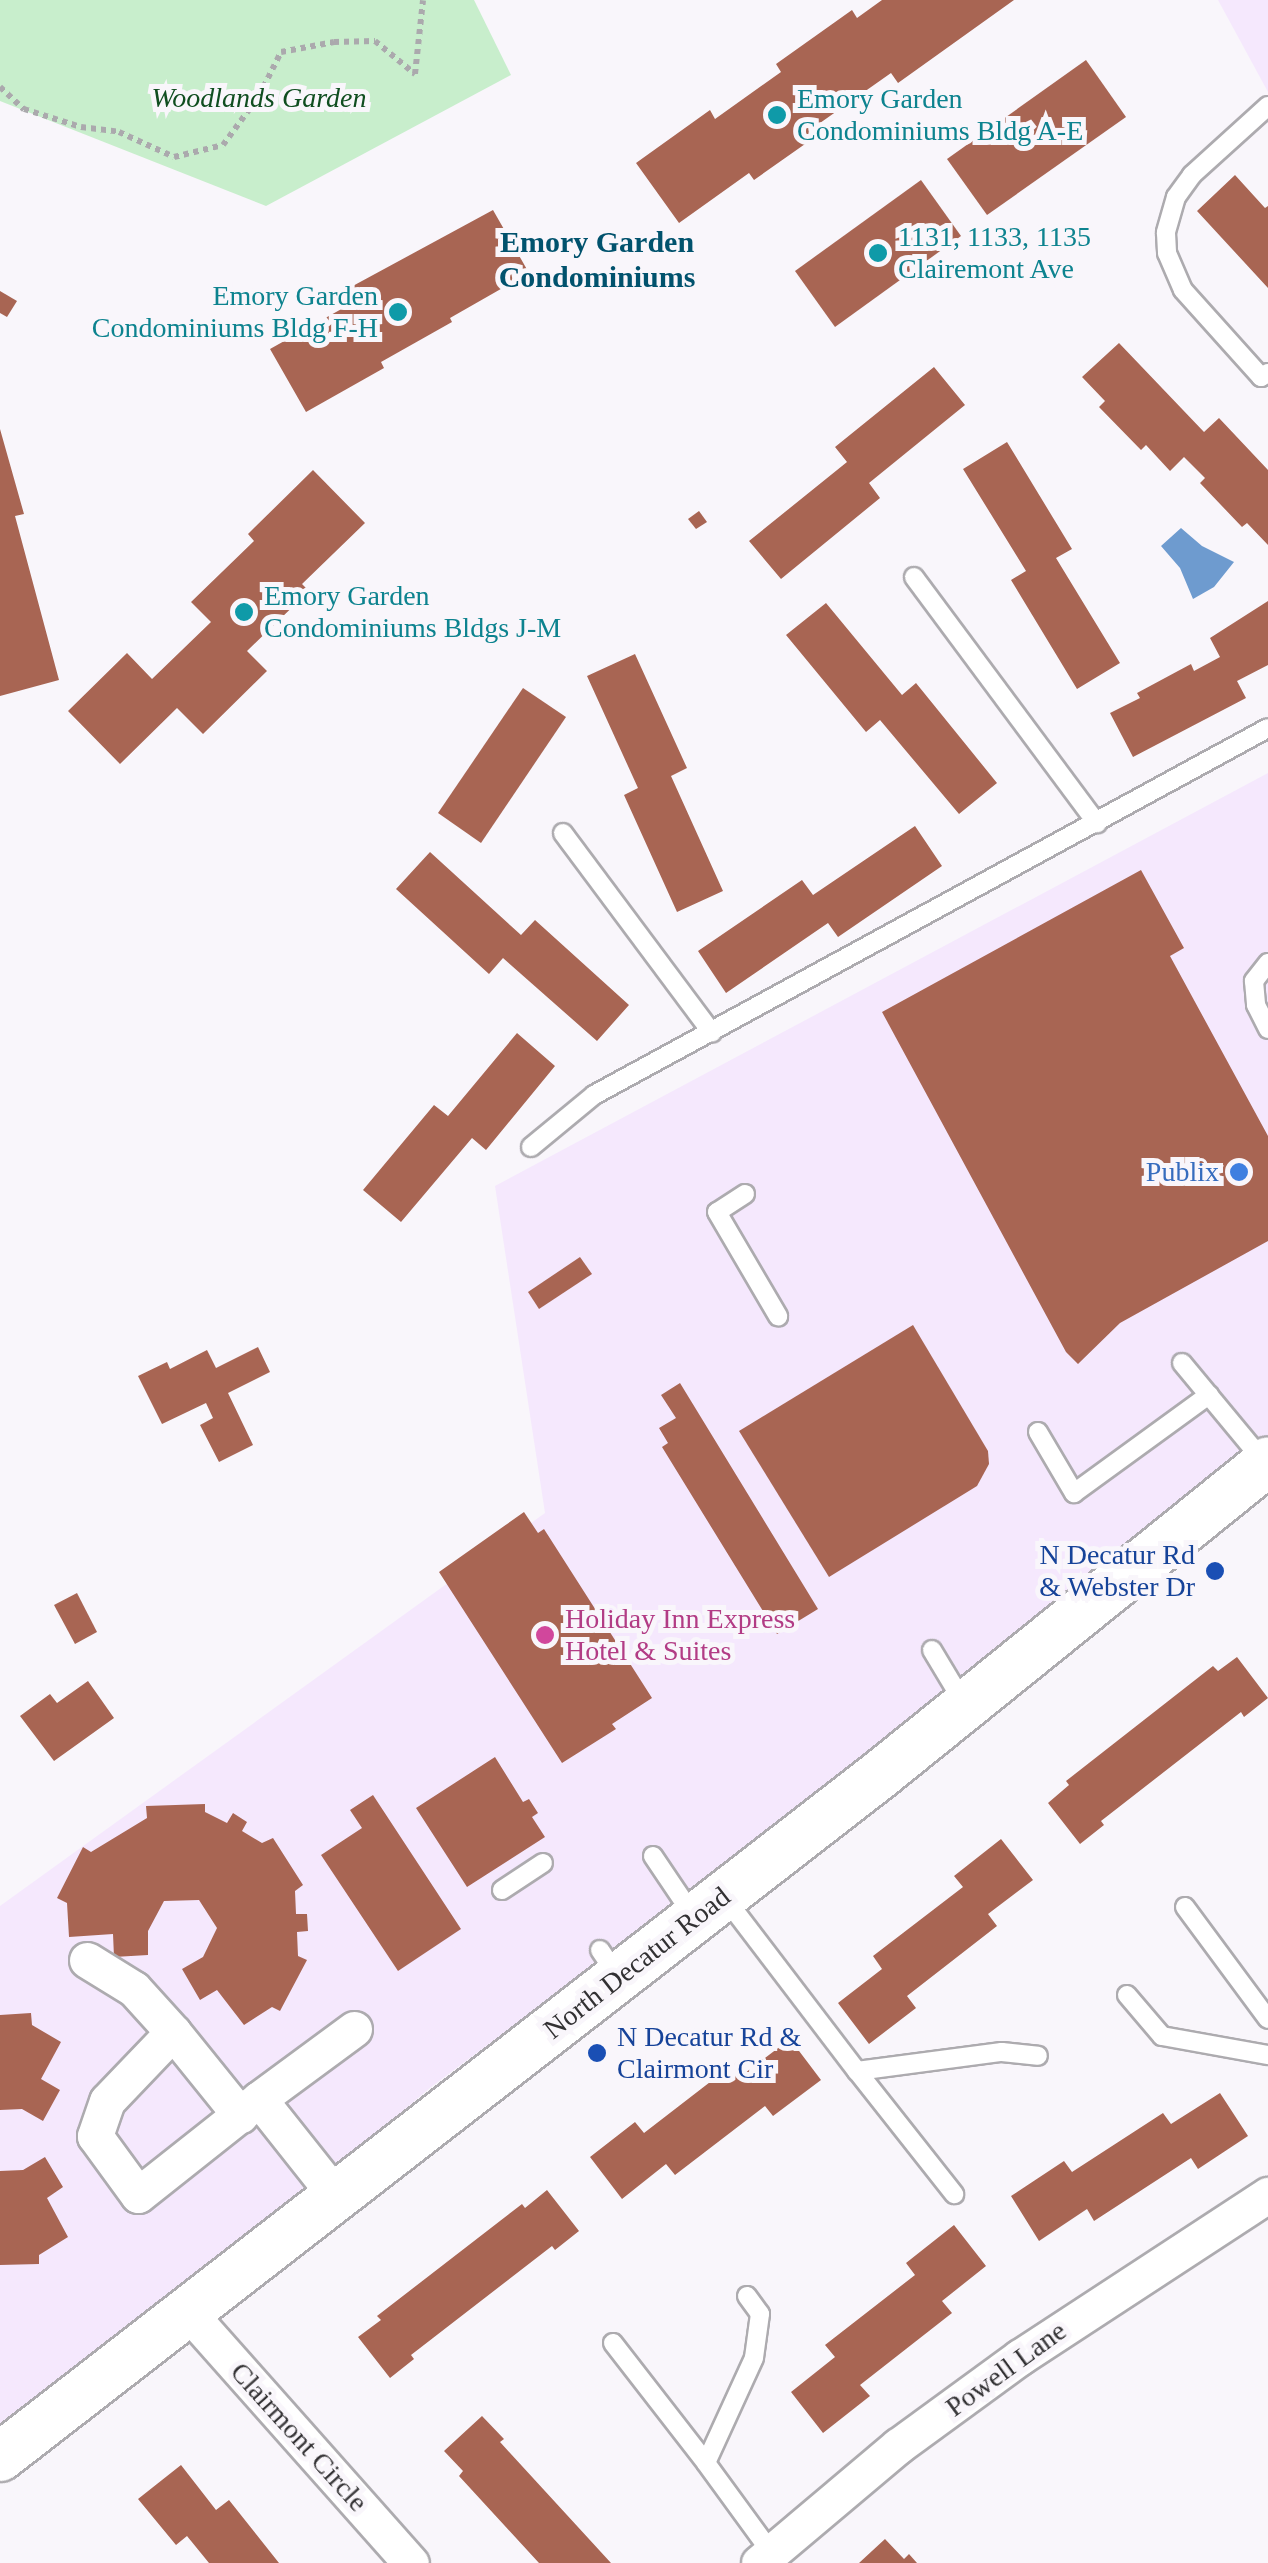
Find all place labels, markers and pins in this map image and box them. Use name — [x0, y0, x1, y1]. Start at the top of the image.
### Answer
place label: Emory Garden Condominiums Bldg A-E — [797, 82, 1085, 148]
marker: Emory Garden Condominiums Bldg A-E — [766, 104, 788, 126]
place label: 1131, 1133, 1135 Clairemont Ave — [898, 220, 1091, 286]
marker: 1131, 1133, 1135 Clairemont Ave — [867, 242, 889, 264]
place label: Emory Garden Condominiums Bldg F-H — [92, 279, 378, 345]
marker: Emory Garden Condominiums Bldg F-H — [387, 301, 409, 323]
place label: Emory Garden Condominiums Bldgs J-M — [264, 579, 561, 645]
marker: Emory Garden Condominiums Bldgs J-M — [233, 601, 255, 623]
place label: Publix — [1146, 1155, 1219, 1189]
marker: Publix — [1228, 1161, 1250, 1183]
place label: N Decatur Rd & Webster Dr — [1039, 1538, 1195, 1604]
marker: N Decatur Rd & Webster Dr — [1204, 1560, 1226, 1582]
place label: Holiday Inn Express Hotel & Suites — [565, 1602, 795, 1668]
marker: Holiday Inn Express Hotel & Suites — [534, 1624, 556, 1646]
place label: N Decatur Rd & Clairmont Cir — [617, 2020, 801, 2086]
marker: N Decatur Rd & Clairmont Cir — [586, 2042, 608, 2064]

